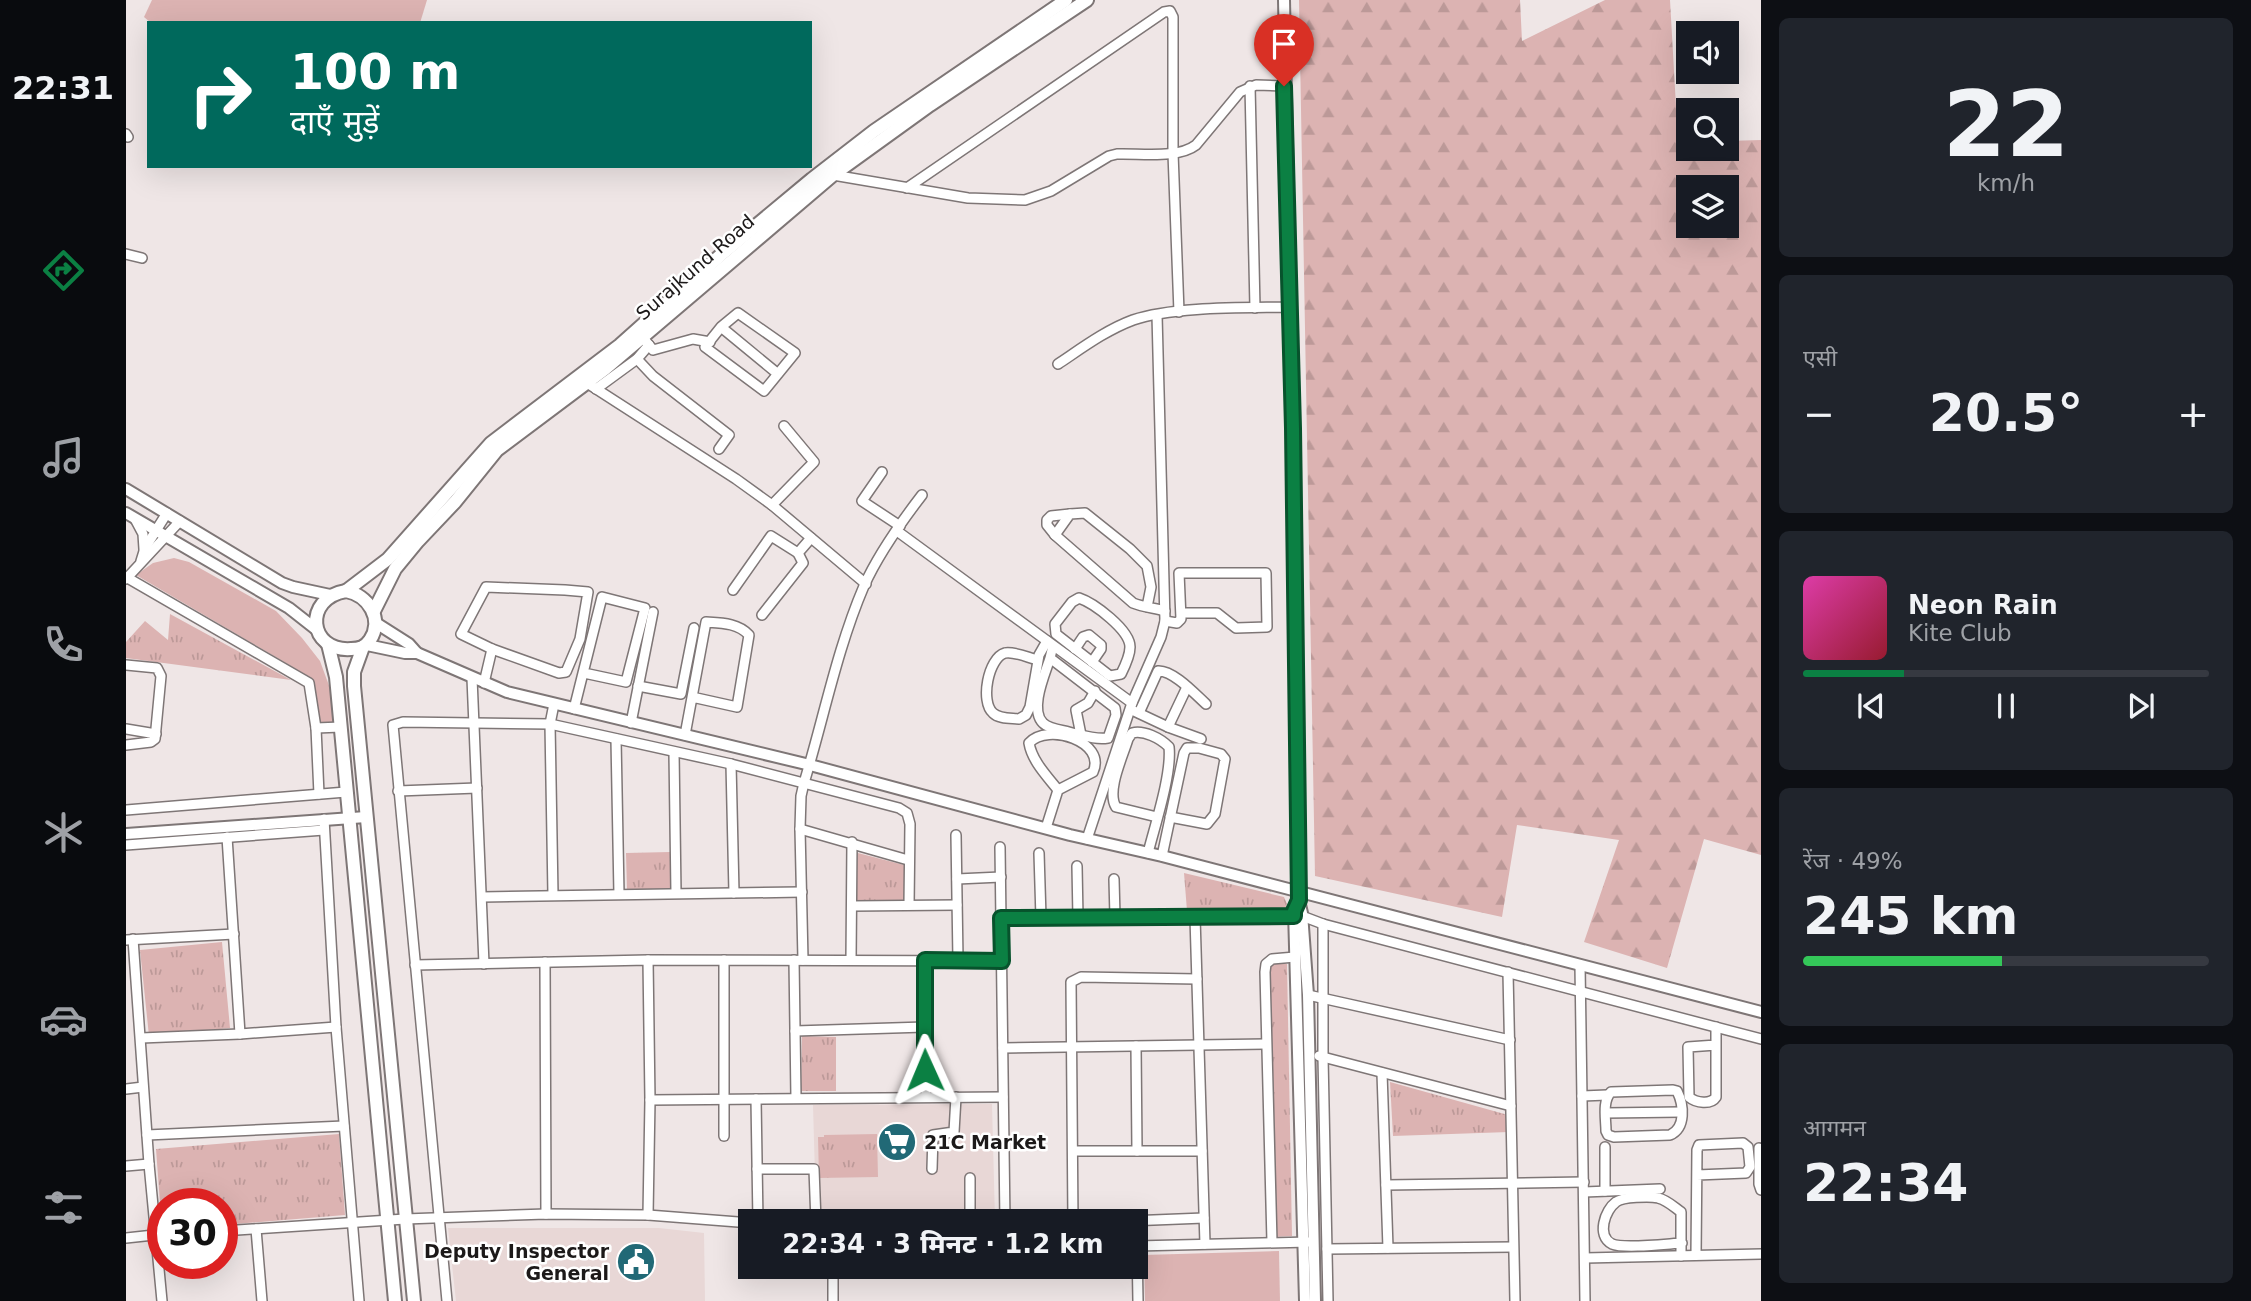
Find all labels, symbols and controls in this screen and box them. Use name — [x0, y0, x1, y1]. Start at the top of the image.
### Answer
pin — [1254, 14, 1314, 86]
map controls — [1676, 21, 1739, 238]
button: sound — [1676, 21, 1739, 84]
icon: arrive — [1265, 25, 1303, 63]
text: 100 m — [290, 44, 460, 101]
icon: right — [175, 49, 266, 140]
text: 22:31 — [12, 69, 114, 107]
text: 22 — [1943, 72, 2069, 177]
button: search — [1676, 98, 1739, 161]
text: दाएँ मुड़ें — [290, 103, 379, 141]
text: km/h — [1977, 170, 2035, 196]
button: layers — [1676, 175, 1739, 238]
street label: Surajkund Road — [632, 210, 758, 324]
icon: directions — [39, 246, 88, 295]
text: एसी — [1803, 345, 1837, 371]
text: 20.5° — [1929, 383, 2083, 443]
text: − — [1803, 392, 1835, 436]
text: + — [2177, 392, 2209, 436]
icon: music — [39, 433, 88, 482]
text: Neon Rain — [1908, 590, 2058, 620]
icon: phone — [39, 620, 88, 669]
text: Kite Club — [1908, 620, 2012, 646]
icon: previous — [1852, 687, 1890, 725]
icon: pause — [1987, 687, 2025, 725]
icon: next — [2122, 687, 2160, 725]
icon: climate — [39, 808, 88, 857]
text: रेंज · 49% — [1803, 848, 1903, 874]
text: 245 km — [1803, 886, 2018, 946]
icon: car — [39, 995, 88, 1044]
position arrow — [888, 1033, 962, 1107]
text: आगमन — [1803, 1115, 1866, 1141]
supermarket icon: 21C Market — [876, 1121, 918, 1163]
place label: 21C Market — [924, 1131, 1046, 1153]
text: 22:34 — [1803, 1153, 1969, 1213]
icon: filters — [39, 1183, 88, 1232]
speed limit sign: 30 — [147, 1188, 238, 1279]
text: 22:34 · 3 मिनट · 1.2 km — [782, 1229, 1104, 1259]
place label: Deputy Inspector General — [424, 1240, 610, 1284]
public building icon: Deputy Inspector General — [615, 1241, 657, 1283]

